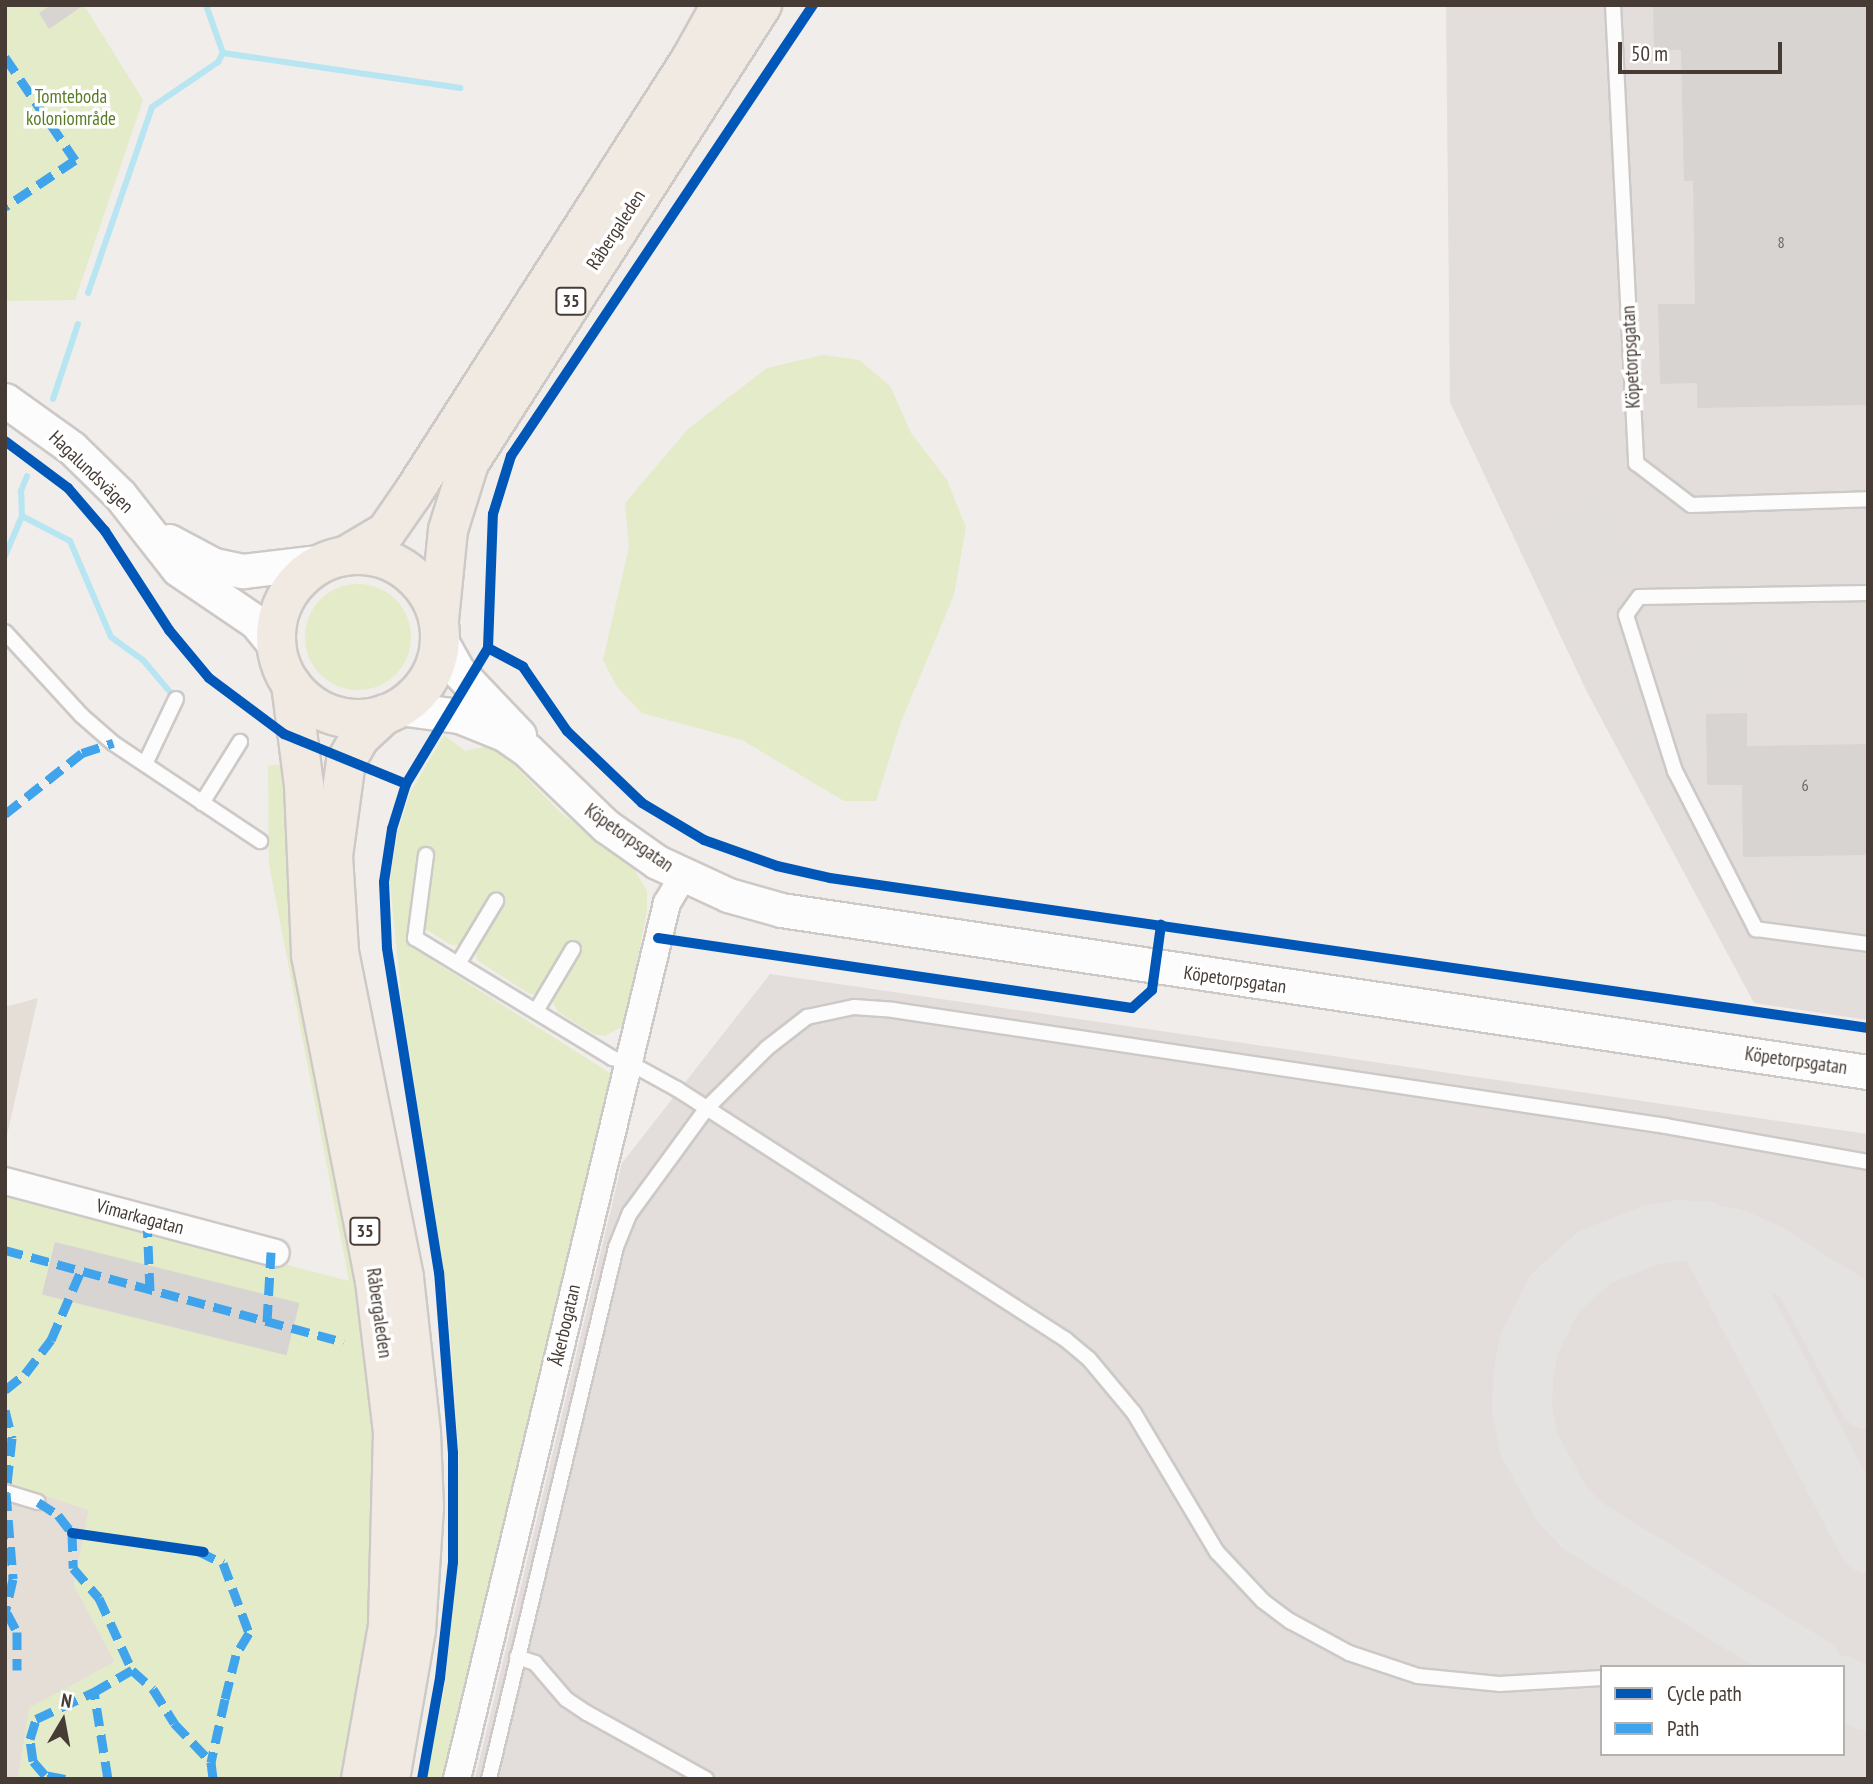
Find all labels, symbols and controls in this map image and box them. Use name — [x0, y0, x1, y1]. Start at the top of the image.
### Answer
scale bar — [1621, 28, 1786, 72]
text: 50 m — [1631, 40, 1668, 67]
park label: Tomteboda koloniområde — [26, 86, 116, 130]
street label: Råbergaleden — [582, 186, 650, 274]
house number: 8 — [1777, 232, 1785, 252]
road number: 35 — [555, 286, 587, 316]
street label: Köpetorpsgatan — [1617, 305, 1645, 409]
street label: Hagalundsvägen — [44, 426, 138, 518]
house number: 6 — [1801, 775, 1809, 795]
street label: Köpetorpsgatan — [580, 799, 678, 877]
street label: Köpetorpsgatan — [1182, 962, 1288, 998]
street label: Köpetorpsgatan — [1743, 1043, 1849, 1079]
street label: Vimarkagatan — [94, 1194, 186, 1240]
road number: 35 — [349, 1216, 381, 1246]
street label: Råbergaleden — [361, 1267, 397, 1359]
street label: Åkerbogatan — [545, 1282, 585, 1368]
legend — [1600, 1665, 1845, 1756]
text: Cycle path — [1667, 1680, 1742, 1707]
north arrow — [28, 1686, 98, 1756]
text: N — [60, 1688, 74, 1713]
text: Path — [1667, 1715, 1699, 1742]

